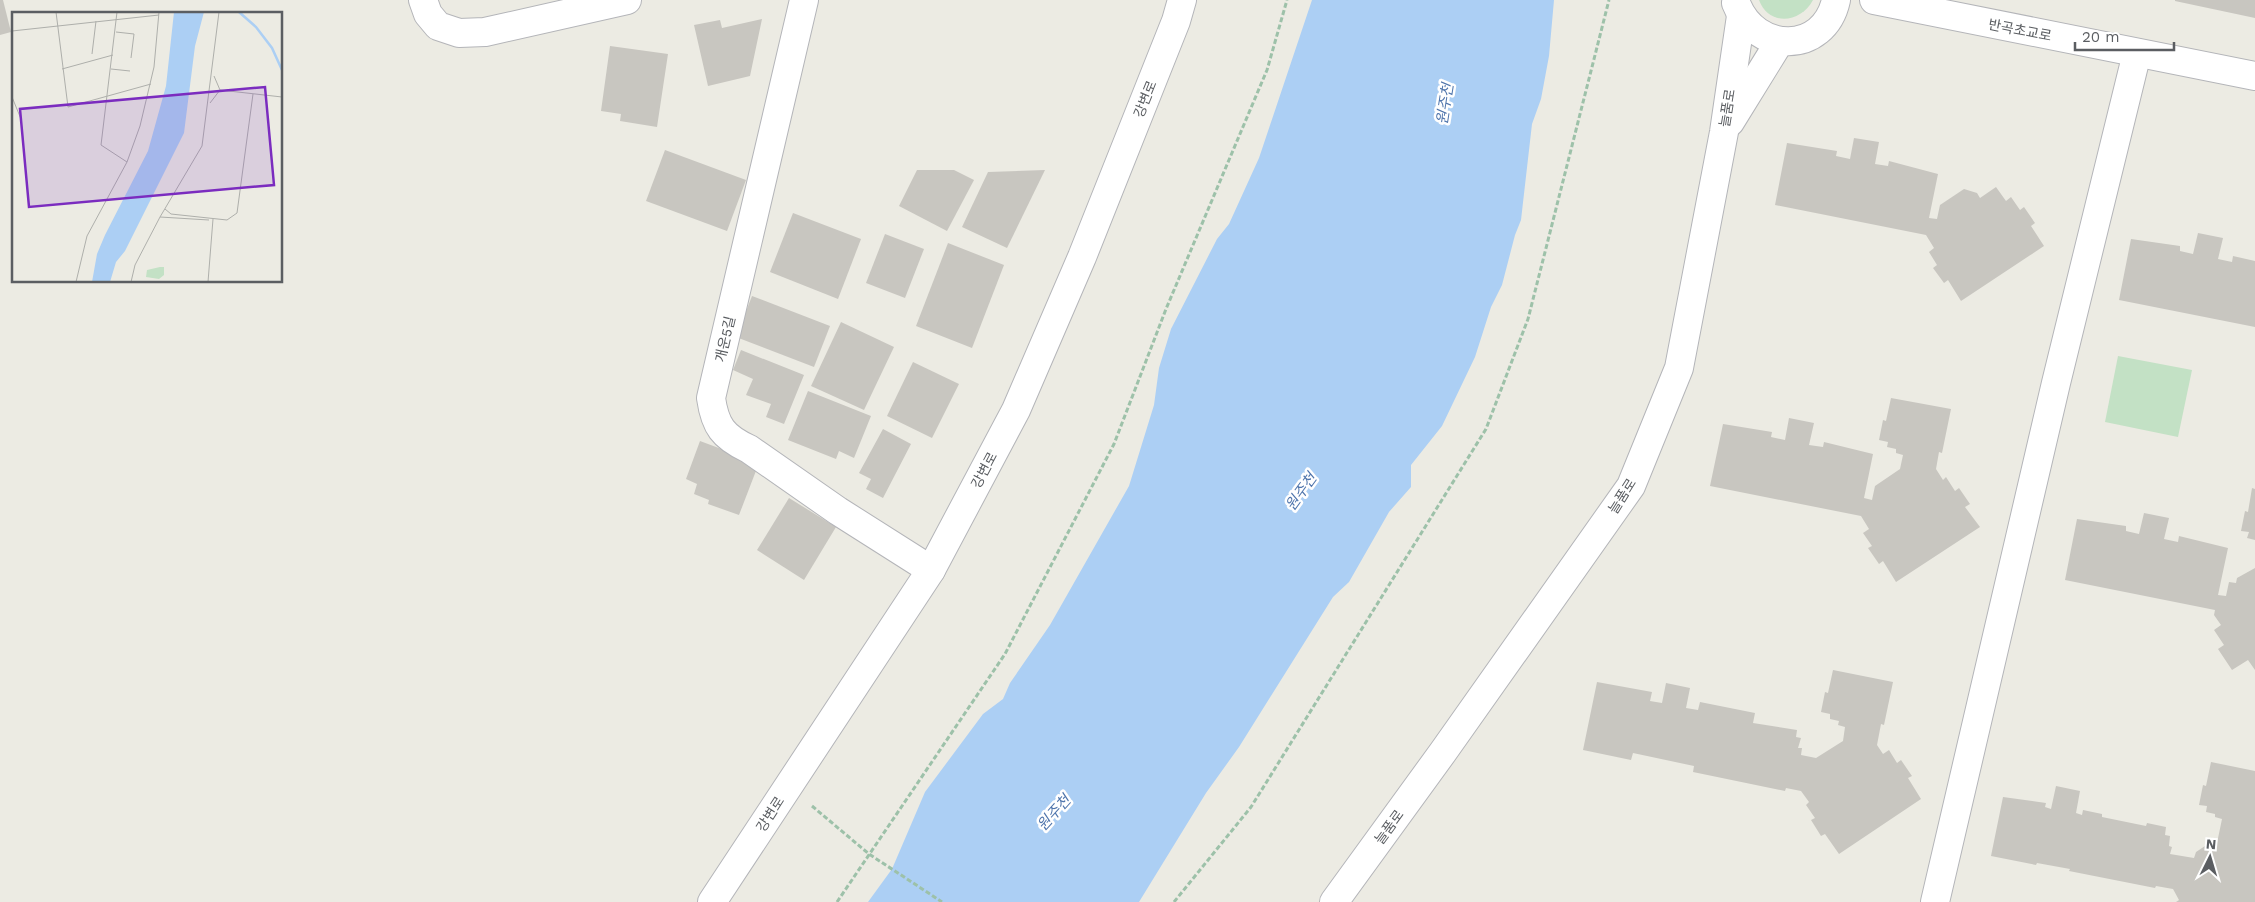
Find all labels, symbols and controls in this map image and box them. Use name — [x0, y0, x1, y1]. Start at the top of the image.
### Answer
inset map — [12, 12, 282, 282]
street label: 반곡초교로 — [1987, 16, 2053, 44]
scale bar — [2075, 20, 2174, 52]
text: 20 m — [2082, 28, 2120, 46]
street label: 강변로 — [1130, 78, 1160, 120]
water label: 원주천 — [1433, 80, 1457, 126]
street label: 늘품로 — [1716, 88, 1738, 128]
street label: 개운5길 — [712, 314, 738, 364]
street label: 강변로 — [968, 449, 1000, 491]
water label: 원주천 — [1282, 468, 1322, 514]
street label: 늘품로 — [1605, 475, 1639, 517]
water label: 원주천 — [1033, 790, 1076, 834]
street label: 강변로 — [753, 793, 787, 835]
street label: 늘품로 — [1371, 807, 1407, 847]
north arrow — [2185, 832, 2235, 882]
text: N — [2205, 836, 2217, 852]

